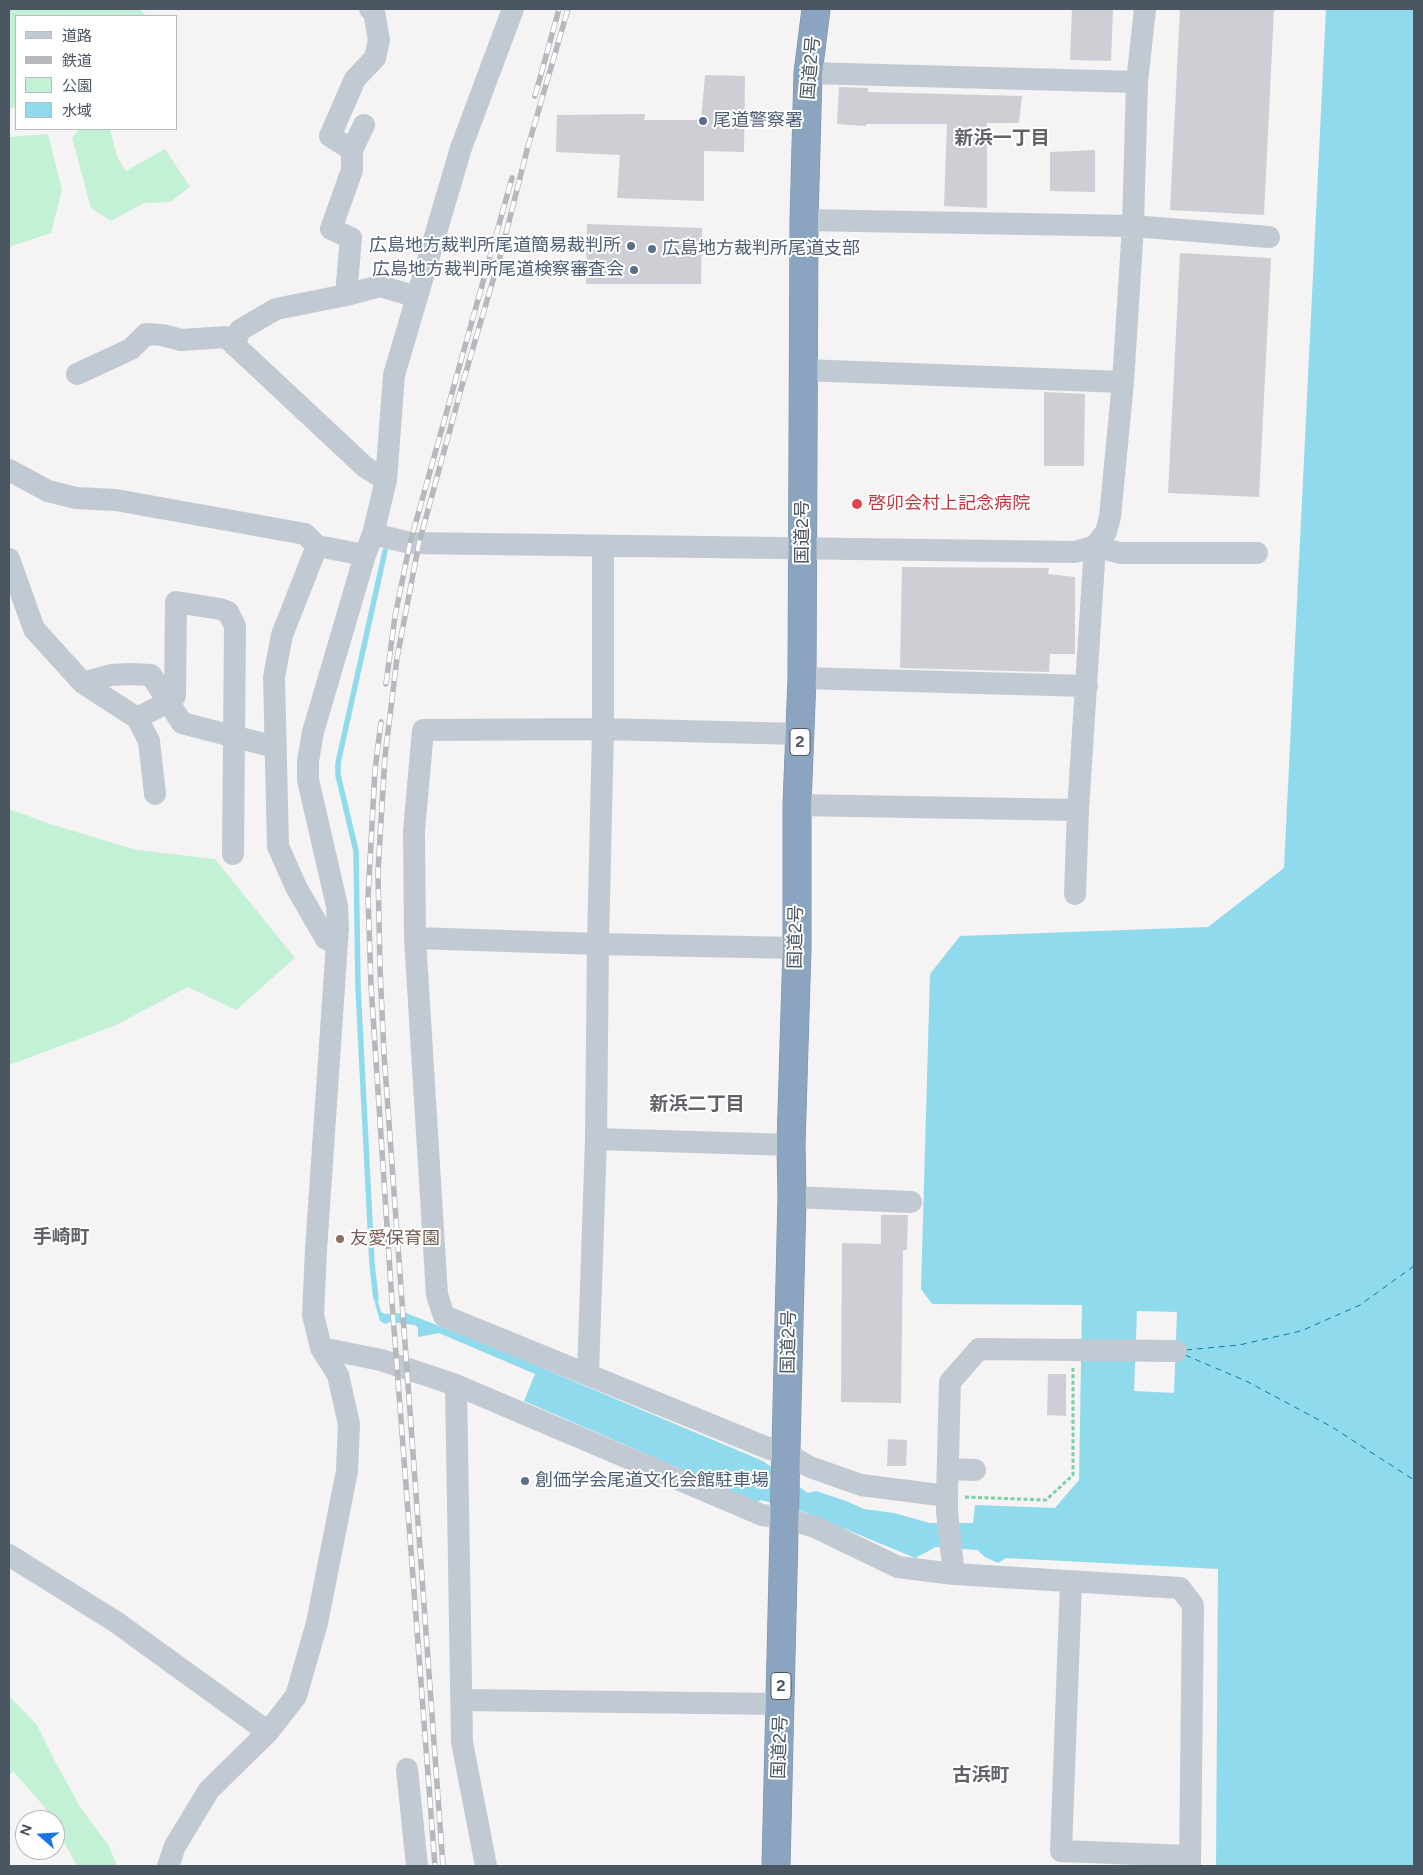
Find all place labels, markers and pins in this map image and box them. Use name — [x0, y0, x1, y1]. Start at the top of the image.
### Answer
place label: 尾道警察署 — [713, 110, 803, 132]
marker: 尾道警察署 — [697, 115, 709, 127]
place label: 広島地方裁判所尾道簡易裁判所 — [369, 235, 621, 257]
place label: 広島地方裁判所尾道支部 — [662, 238, 860, 260]
marker: 広島地方裁判所尾道簡易裁判所 — [625, 240, 637, 252]
marker: 広島地方裁判所尾道支部 — [646, 243, 658, 255]
place label: 広島地方裁判所尾道検察審査会 — [372, 259, 624, 281]
marker: 広島地方裁判所尾道検察審査会 — [628, 264, 640, 276]
place label: 啓卯会村上記念病院 — [868, 493, 1030, 515]
marker: 啓卯会村上記念病院 — [850, 497, 864, 511]
place label: 友愛保育園 — [350, 1228, 440, 1250]
marker: 友愛保育園 — [334, 1233, 346, 1245]
place label: 創価学会尾道文化会館駐車場 — [535, 1470, 769, 1492]
marker: 創価学会尾道文化会館駐車場 — [519, 1475, 531, 1487]

